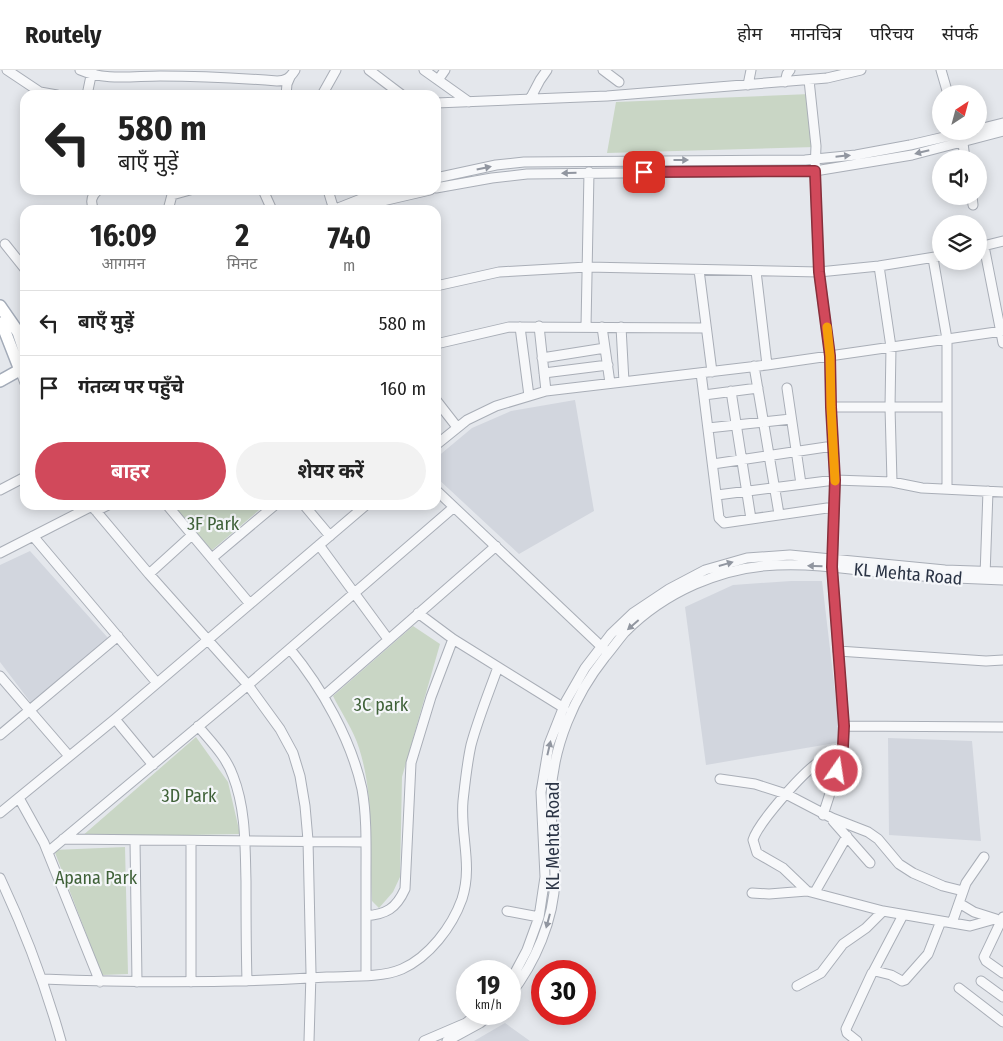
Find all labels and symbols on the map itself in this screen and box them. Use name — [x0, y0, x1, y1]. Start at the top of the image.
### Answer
north arrow — [932, 85, 988, 140]
one-way arrow — [914, 148, 929, 156]
pin — [623, 151, 665, 193]
one-way arrow — [836, 152, 852, 160]
one-way arrow — [673, 156, 689, 164]
one-way arrow — [476, 163, 492, 171]
one-way arrow — [560, 169, 576, 177]
park label: 3F Park — [187, 513, 240, 535]
street label: KL Mehta Road — [853, 558, 963, 590]
one-way arrow — [719, 560, 734, 568]
one-way arrow — [807, 562, 823, 570]
one-way arrow — [627, 620, 640, 631]
park label: 3C park — [354, 694, 409, 716]
one-way arrow — [545, 741, 553, 756]
position arrow — [810, 744, 862, 796]
street label: KL Mehta Road — [542, 781, 564, 891]
park label: 3D Park — [162, 785, 217, 807]
park label: Apana Park — [55, 867, 138, 889]
one-way arrow — [544, 914, 552, 929]
speed limit sign: 30 — [531, 960, 596, 1025]

